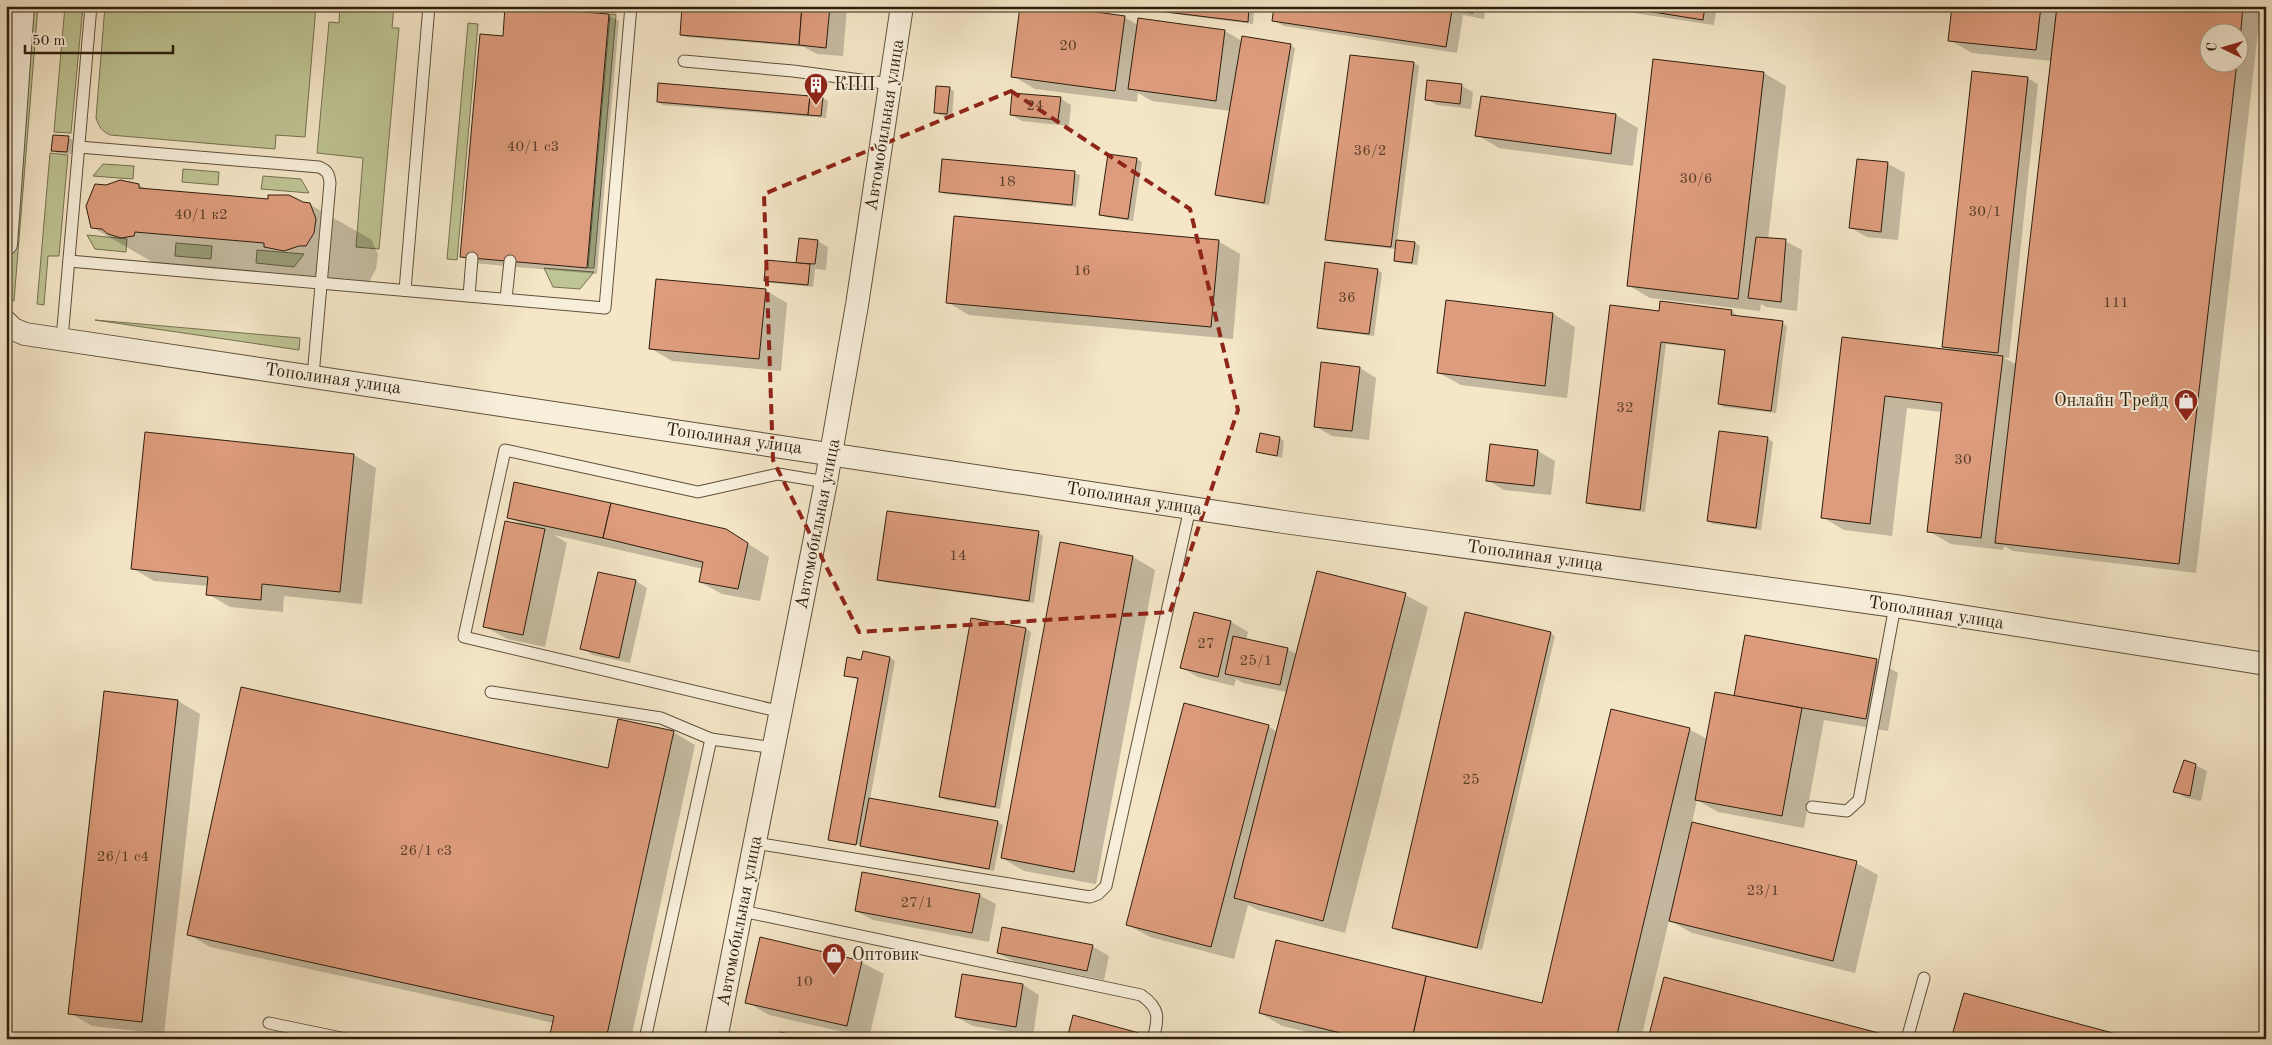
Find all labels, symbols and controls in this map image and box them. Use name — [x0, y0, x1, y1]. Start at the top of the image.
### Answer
scale bar — [25, 22, 172, 54]
north arrow — [2200, 22, 2250, 72]
text: 50 m — [32, 34, 66, 49]
street label: Автомобильная улица — [863, 38, 907, 212]
house number: 20 — [1059, 39, 1077, 54]
text: С — [2205, 42, 2219, 52]
building icon: КПП — [803, 72, 829, 106]
place label: КПП — [834, 76, 875, 94]
house number: 24 — [1026, 99, 1044, 114]
house number: 40/1 с3 — [507, 140, 559, 155]
house number: 36/2 — [1354, 144, 1386, 159]
house number: 30/6 — [1680, 172, 1712, 187]
house number: 18 — [998, 175, 1016, 190]
house number: 30/1 — [1969, 205, 2001, 220]
house number: 40/1 к2 — [174, 208, 228, 223]
house number: 16 — [1073, 264, 1091, 279]
house number: 36 — [1338, 291, 1356, 306]
house number: 111 — [2103, 296, 2129, 311]
street label: Тополиная улица — [264, 361, 402, 397]
shop icon: Онлайн Трейд — [2173, 388, 2199, 422]
place label: Онлайн Трейд — [2054, 392, 2168, 410]
house number: 32 — [1616, 401, 1634, 416]
street label: Тополиная улица — [665, 421, 803, 457]
street label: Автомобильная улица — [793, 437, 843, 611]
house number: 30 — [1954, 453, 1972, 468]
street label: Тополиная улица — [1065, 479, 1203, 519]
street label: Тополиная улица — [1466, 538, 1604, 574]
house number: 14 — [949, 549, 967, 564]
street label: Тополиная улица — [1867, 593, 2005, 633]
house number: 27 — [1197, 637, 1215, 652]
house number: 25/1 — [1240, 654, 1272, 669]
house number: 25 — [1462, 773, 1480, 788]
street label: Автомобильная улица — [715, 834, 765, 1008]
house number: 26/1 с3 — [400, 844, 452, 859]
house number: 26/1 с4 — [97, 850, 149, 865]
house number: 23/1 — [1747, 884, 1779, 899]
house number: 27/1 — [901, 896, 933, 911]
shop icon: Оптовик — [821, 942, 847, 976]
place label: Оптовик — [852, 946, 919, 964]
house number: 10 — [795, 975, 813, 990]

